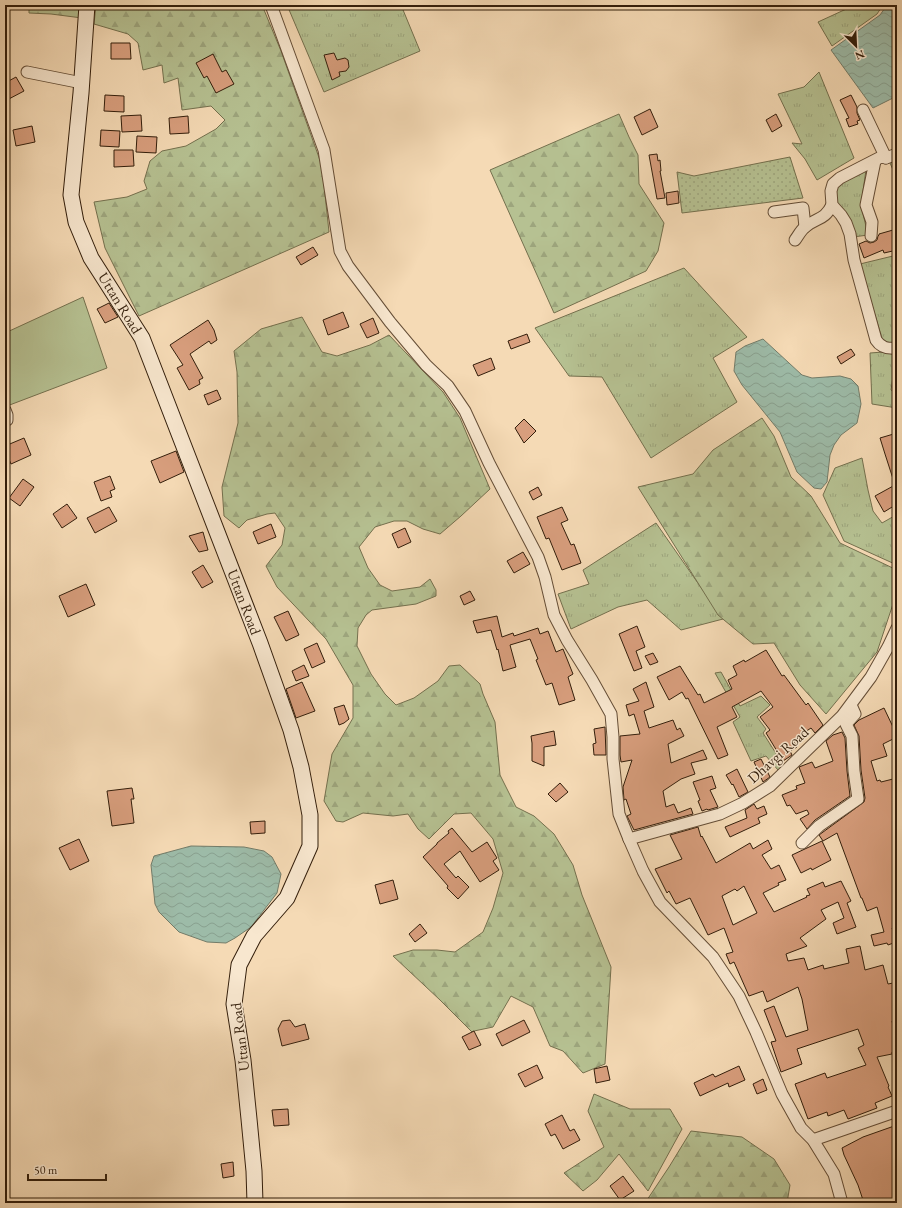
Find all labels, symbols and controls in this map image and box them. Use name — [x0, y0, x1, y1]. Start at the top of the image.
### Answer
north arrow — [836, 26, 876, 66]
text: N — [853, 47, 867, 63]
street label: Uttan Road — [94, 269, 147, 337]
street label: Uttan Road — [223, 566, 266, 638]
street label: Dhavgi Road — [743, 722, 813, 787]
street label: Uttan Road — [226, 1001, 253, 1072]
scale bar — [28, 1156, 106, 1182]
text: 50 m — [34, 1162, 58, 1178]

